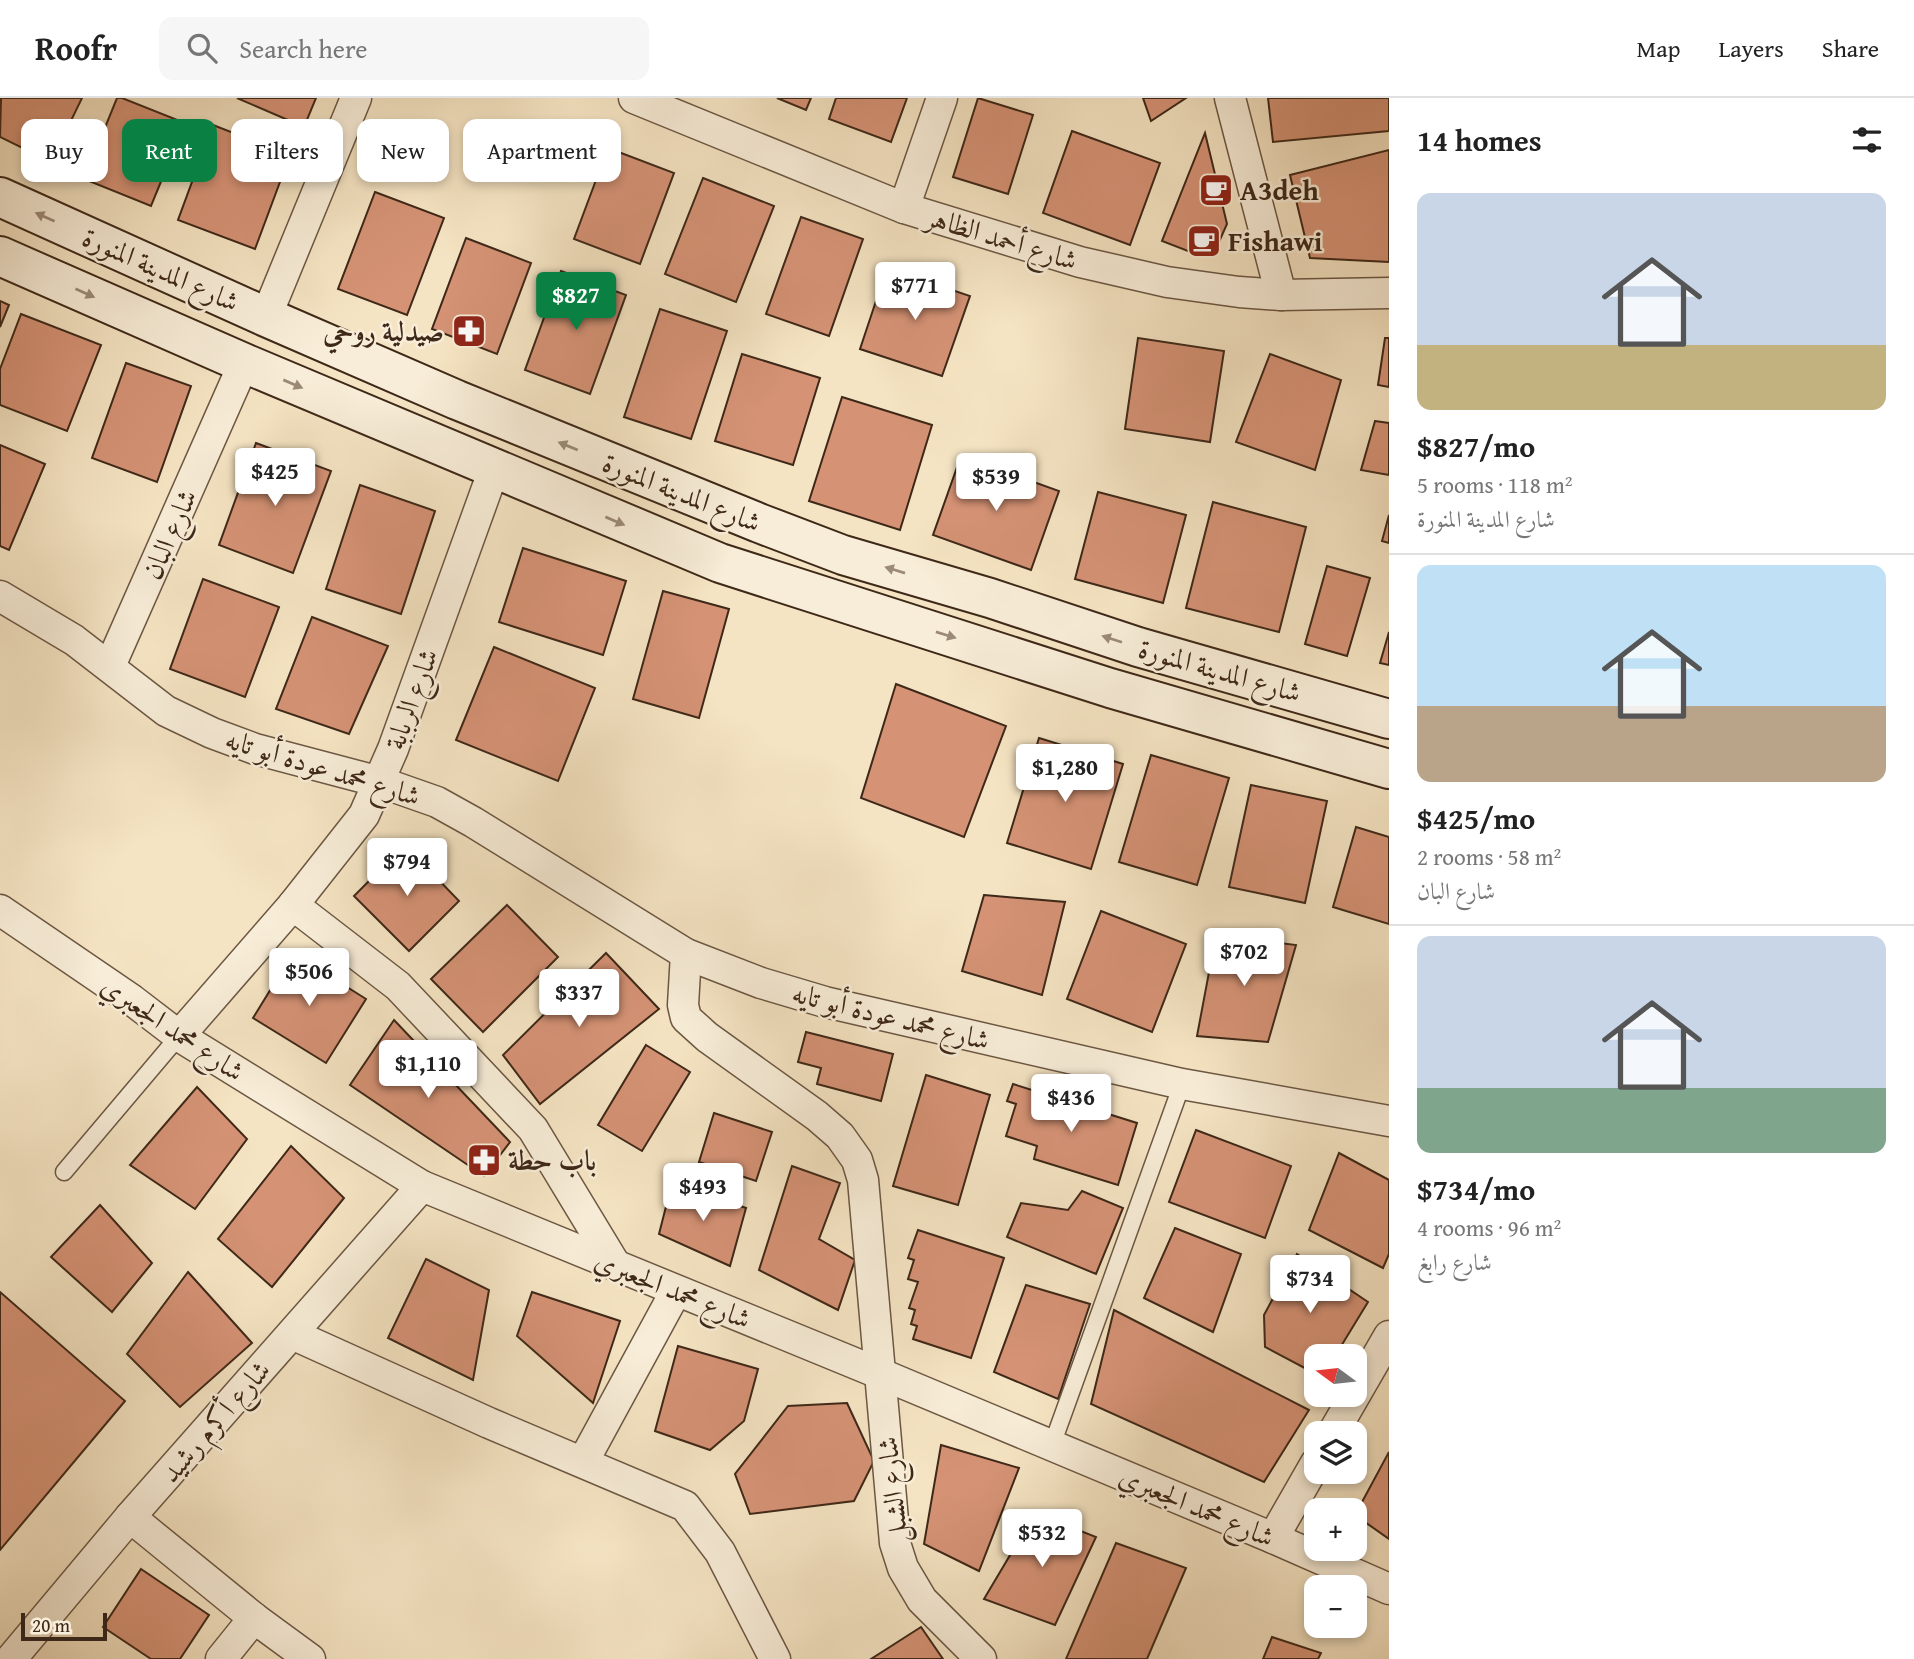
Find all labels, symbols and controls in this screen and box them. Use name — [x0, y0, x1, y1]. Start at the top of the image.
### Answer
search box — [159, 17, 649, 80]
text: Roofr — [35, 24, 117, 72]
icon: search — [183, 29, 221, 67]
text: Search here — [239, 29, 368, 68]
text: Map — [1637, 31, 1680, 66]
text: Layers — [1718, 31, 1784, 66]
text: Share — [1822, 31, 1879, 66]
text: 14 homes — [1417, 118, 1542, 162]
chip: Buy — [21, 119, 108, 182]
chip: Rent — [122, 119, 217, 182]
chip: Filters — [231, 119, 343, 182]
chip: New — [357, 119, 449, 182]
chip: Apartment — [463, 119, 621, 182]
icon: filters — [1848, 121, 1886, 159]
place label: A3deh — [1240, 169, 1319, 210]
cafe icon: A3deh — [1197, 171, 1235, 209]
street label: شارع أحمد الظاهر — [917, 194, 1083, 284]
one-way arrow — [35, 211, 55, 223]
street label: شارع المدينة المنورة — [75, 216, 246, 325]
place label: Fishawi — [1228, 220, 1323, 261]
cafe icon: Fishawi — [1185, 222, 1223, 260]
icon: home — [1589, 239, 1715, 365]
pin: $771 — [874, 262, 956, 322]
text: $771 — [891, 268, 939, 301]
pin: $827 — [535, 272, 617, 332]
text: $827 — [552, 278, 600, 311]
one-way arrow — [75, 287, 95, 299]
place label: صيدلية روحي — [322, 310, 444, 354]
pharmacy icon: صيدلية روحي — [450, 312, 488, 350]
one-way arrow — [283, 379, 304, 390]
text: $827/mo — [1417, 424, 1535, 468]
one-way arrow — [557, 441, 578, 452]
street label: شارع المدينة المنورة — [595, 441, 768, 546]
pin: $425 — [234, 448, 316, 508]
text: $425 — [251, 454, 299, 487]
pin: $539 — [955, 454, 1037, 513]
text: $539 — [972, 459, 1020, 492]
text: 5 rooms · 118 m² — [1417, 468, 1572, 501]
street label: شارع البان — [130, 482, 210, 587]
text: شارع المدينة المنورة — [1417, 502, 1555, 535]
one-way arrow — [605, 516, 626, 527]
one-way arrow — [884, 565, 905, 575]
icon: home — [1589, 611, 1715, 737]
street label: شارع المدينة المنورة — [1133, 627, 1306, 716]
one-way arrow — [936, 631, 957, 641]
one-way arrow — [1101, 633, 1122, 644]
street label: شارع الربابة — [373, 642, 452, 757]
street label: شارع محمد عودة أبو تايه — [219, 717, 426, 819]
pin: $1,280 — [1008, 744, 1122, 804]
text: $1,280 — [1032, 750, 1098, 783]
text: $425/mo — [1417, 796, 1535, 840]
pin: $794 — [366, 838, 448, 898]
text: 2 rooms · 58 m² — [1417, 840, 1561, 873]
text: $794 — [383, 844, 431, 877]
text: شارع البان — [1417, 874, 1495, 907]
pin: $702 — [1203, 928, 1285, 988]
text: $702 — [1220, 934, 1268, 967]
pin: $506 — [268, 948, 350, 1008]
text: $506 — [285, 954, 333, 987]
street label: شارع محمد الجعبري — [91, 964, 253, 1094]
pin: $337 — [538, 970, 620, 1029]
street label: شارع محمد عودة أبو تايه — [787, 971, 994, 1064]
text: $337 — [555, 975, 603, 1008]
icon: home — [1589, 982, 1715, 1108]
pin: $1,110 — [371, 1040, 485, 1100]
text: $1,110 — [395, 1046, 461, 1079]
pin: $436 — [1030, 1074, 1112, 1134]
text: $436 — [1047, 1080, 1095, 1113]
place label: باب حطة — [508, 1139, 596, 1180]
pharmacy icon: باب حطة — [465, 1141, 503, 1179]
pin: $493 — [662, 1164, 744, 1223]
text: $734/mo — [1417, 1167, 1535, 1211]
text: $493 — [679, 1169, 727, 1202]
text: 4 rooms · 96 m² — [1417, 1211, 1561, 1244]
street label: شارع محمد الجعبري — [587, 1239, 758, 1342]
text: شارع رابغ — [1417, 1245, 1492, 1278]
pin: $734 — [1269, 1256, 1351, 1315]
text: $734 — [1286, 1261, 1334, 1294]
north arrow — [1304, 1344, 1367, 1407]
map controls — [1304, 1344, 1367, 1638]
street label: شارع أكرم رشيد — [150, 1350, 283, 1494]
button: layers — [1304, 1421, 1367, 1484]
street label: شارع الشبل — [866, 1435, 921, 1545]
street label: شارع محمد الجعبري — [1112, 1454, 1281, 1560]
button: + — [1304, 1498, 1367, 1561]
pin: $532 — [1001, 1510, 1083, 1569]
text: $532 — [1018, 1515, 1066, 1548]
button: − — [1304, 1575, 1367, 1638]
scale bar — [21, 1610, 107, 1642]
text: 20 m — [32, 1611, 70, 1639]

